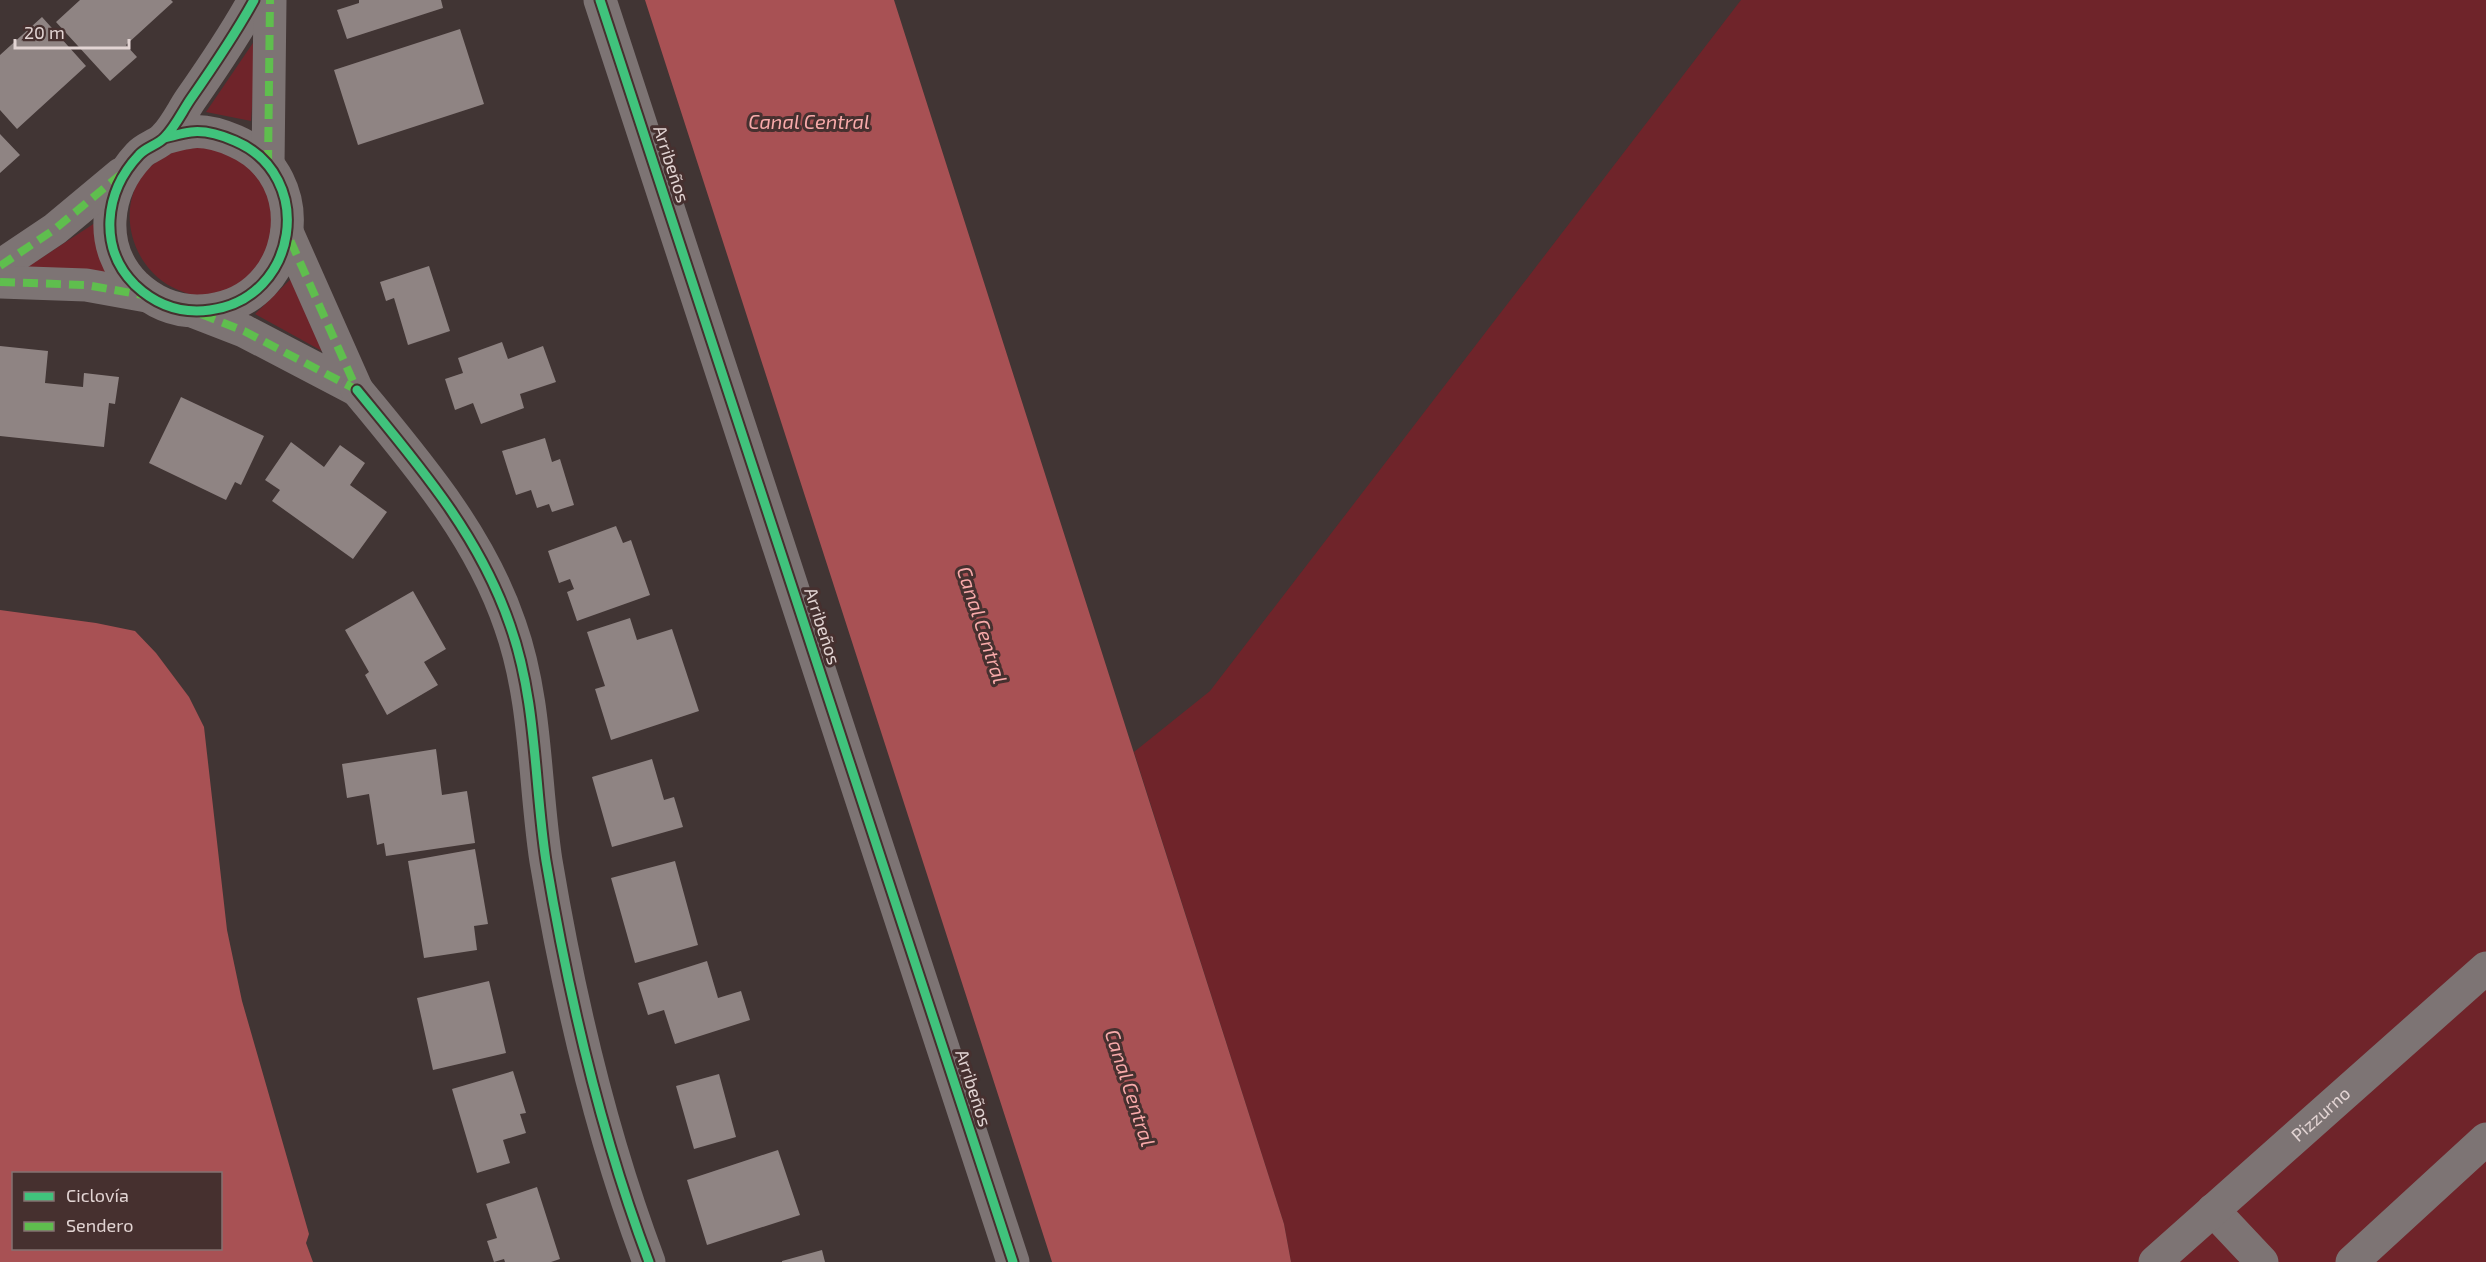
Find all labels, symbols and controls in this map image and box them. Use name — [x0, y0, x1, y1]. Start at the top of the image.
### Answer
scale bar — [15, 12, 129, 50]
text: 20 m — [24, 21, 65, 43]
water label: Canal Central — [748, 109, 870, 133]
street label: Arribeños — [649, 122, 695, 205]
water label: Canal Central — [953, 563, 1013, 686]
street label: Arribeños — [800, 584, 846, 667]
water label: Canal Central — [1101, 1026, 1161, 1149]
street label: Arribeños — [951, 1046, 997, 1129]
street label: Pizzurno — [2286, 1082, 2354, 1146]
legend — [12, 1172, 222, 1250]
text: Ciclovía — [66, 1184, 129, 1206]
text: Sendero — [66, 1214, 133, 1236]

